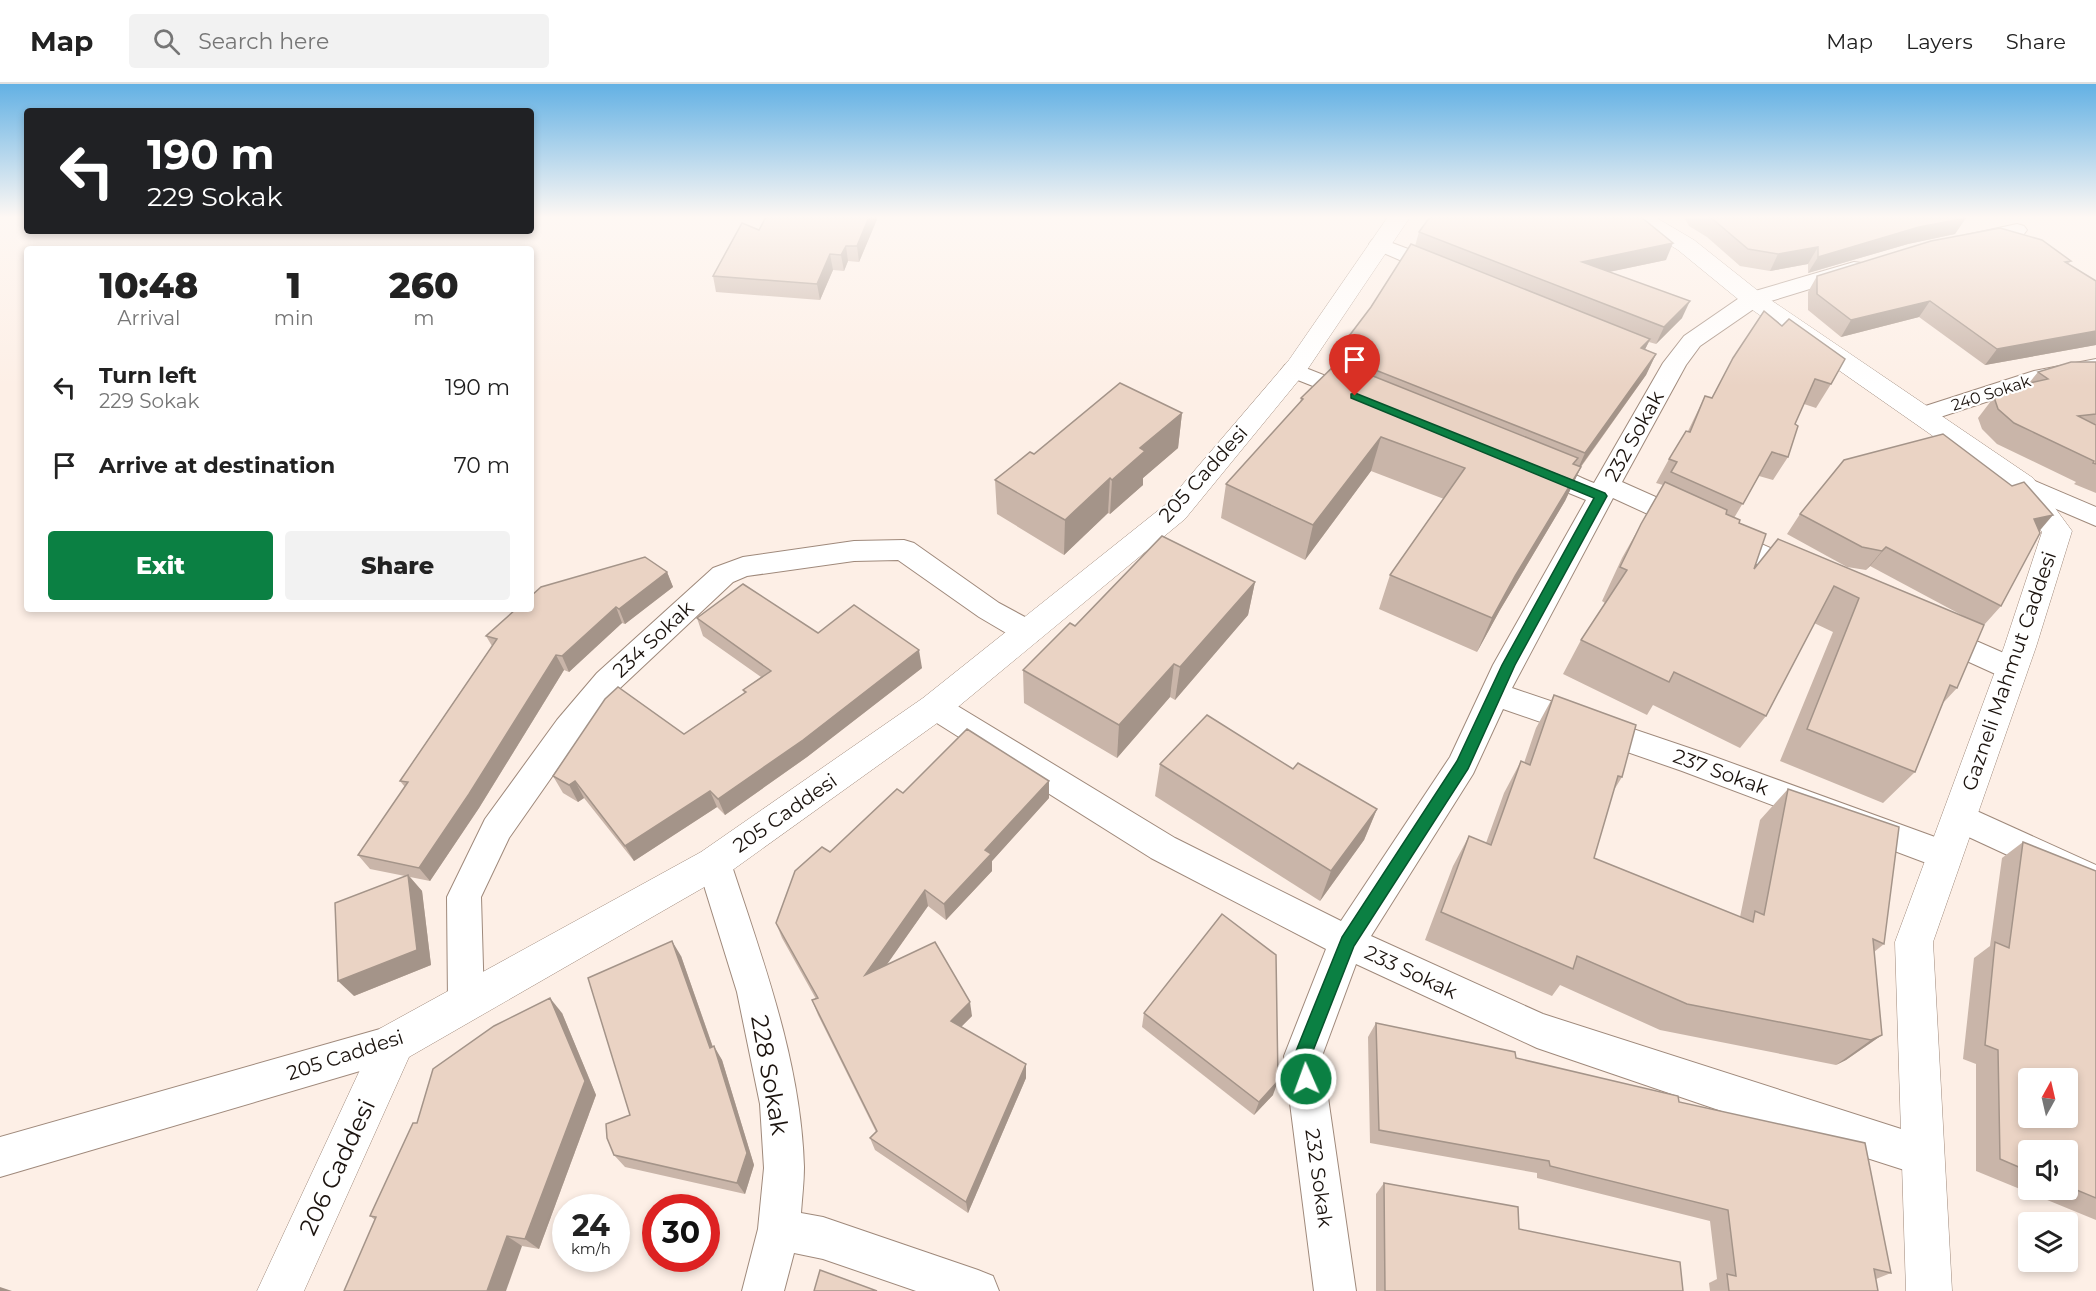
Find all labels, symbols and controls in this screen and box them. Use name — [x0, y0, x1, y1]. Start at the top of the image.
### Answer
search box — [129, 14, 549, 68]
text: Map — [30, 24, 93, 58]
icon: search — [150, 25, 183, 58]
text: Search here — [198, 28, 329, 55]
text: Map — [1826, 29, 1873, 54]
text: Layers — [1906, 29, 1973, 54]
text: Share — [2006, 29, 2066, 54]
text: 190 m — [147, 128, 275, 180]
icon: left — [48, 132, 126, 210]
text: 229 Sokak — [147, 180, 283, 213]
text: 10:48 — [99, 263, 198, 307]
text: 1 — [286, 263, 301, 307]
text: 260 — [389, 263, 459, 307]
text: Arrival — [117, 306, 180, 330]
text: min — [274, 306, 314, 330]
text: m — [413, 306, 435, 330]
pin — [1329, 334, 1380, 396]
icon: arrive — [1338, 343, 1371, 376]
text: Turn left — [99, 362, 197, 389]
icon: left — [48, 371, 81, 404]
street label: 240 Sokak — [1949, 371, 2034, 415]
text: 190 m — [445, 374, 510, 401]
street label: 232 Sokak — [1599, 387, 1669, 485]
text: 229 Sokak — [99, 389, 200, 413]
street label: 205 Caddesi — [1154, 421, 1252, 527]
icon: arrive — [48, 449, 81, 482]
text: Arrive at destination — [99, 452, 335, 479]
text: 70 m — [454, 452, 510, 479]
button: Exit — [48, 531, 273, 600]
button: Share — [285, 531, 510, 600]
street label: Gazneli Mahmut Caddesi — [1957, 548, 2061, 794]
street label: 234 Sokak — [608, 596, 698, 682]
street label: 237 Sokak — [1670, 744, 1772, 800]
street label: 205 Caddesi — [728, 768, 842, 858]
street label: 233 Sokak — [1361, 940, 1461, 1004]
street label: 228 Sokak — [745, 1013, 795, 1138]
street label: 205 Caddesi — [284, 1025, 406, 1085]
position arrow — [1274, 1047, 1338, 1111]
north arrow — [2018, 1068, 2078, 1128]
map controls — [2018, 1068, 2078, 1272]
street label: 206 Caddesi — [293, 1094, 381, 1240]
street label: 232 Sokak — [1300, 1127, 1338, 1229]
button: sound — [2018, 1140, 2078, 1200]
speed limit sign: 30 — [642, 1194, 720, 1272]
text: 24 — [572, 1207, 610, 1244]
button: layers — [2018, 1212, 2078, 1272]
text: km/h — [571, 1239, 611, 1258]

